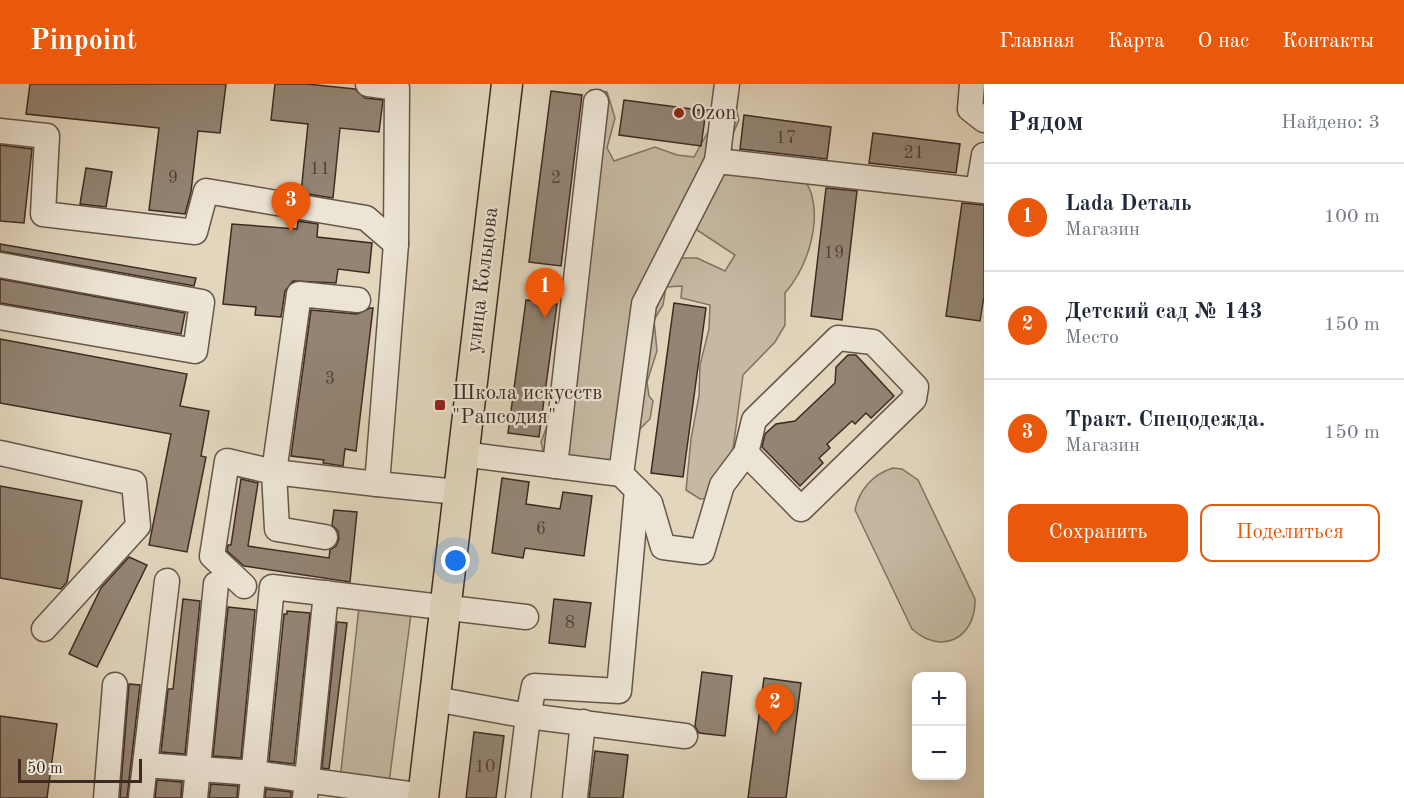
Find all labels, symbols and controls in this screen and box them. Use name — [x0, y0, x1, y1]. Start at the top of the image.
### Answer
text: Pinpoint — [30, 28, 137, 56]
text: Главная — [999, 31, 1075, 52]
text: Карта — [1108, 31, 1165, 52]
text: О нас — [1198, 31, 1249, 52]
text: Контакты — [1282, 31, 1374, 52]
place label: Ozon — [691, 103, 737, 124]
marker: Ozon — [672, 106, 686, 120]
text: Рядом — [1008, 110, 1083, 136]
text: Найдено: 3 — [1281, 113, 1380, 133]
house number: 17 — [776, 129, 796, 147]
house number: 21 — [904, 144, 924, 162]
house number: 11 — [310, 160, 330, 178]
house number: 9 — [168, 169, 178, 187]
house number: 2 — [551, 169, 561, 187]
pin: 3 — [272, 182, 310, 232]
text: Lada Dеталь — [1065, 193, 1192, 215]
street label: улица Кольцова — [464, 206, 502, 354]
text: 1 — [1022, 207, 1033, 227]
text: 100 m — [1324, 207, 1380, 227]
text: Магазин — [1065, 220, 1140, 240]
house number: 19 — [824, 244, 844, 262]
pin: 1 — [526, 268, 564, 318]
text: Детский сад № 143 — [1065, 301, 1262, 323]
text: 2 — [1022, 315, 1033, 335]
text: 150 m — [1324, 315, 1380, 335]
text: Место — [1065, 328, 1119, 348]
house number: 3 — [325, 370, 335, 388]
place label: Школа искусств "Рапсодия" — [452, 383, 602, 428]
marker: Школа искусств "Рапсодия" — [433, 398, 447, 412]
text: Тракт. Спецодежда. — [1065, 409, 1265, 431]
text: 3 — [1022, 423, 1033, 443]
text: 150 m — [1324, 423, 1380, 443]
text: Магазин — [1065, 436, 1140, 456]
button: Сохранить — [1008, 504, 1188, 562]
button: Поделиться — [1200, 504, 1380, 562]
house number: 6 — [536, 520, 546, 538]
your location — [441, 546, 470, 575]
house number: 8 — [565, 614, 575, 632]
map controls — [912, 672, 966, 780]
button: + — [912, 672, 966, 726]
pin: 2 — [756, 684, 794, 734]
button: − — [912, 726, 966, 780]
scale bar — [18, 756, 142, 784]
house number: 10 — [475, 758, 495, 776]
text: 50 m — [27, 761, 63, 777]

